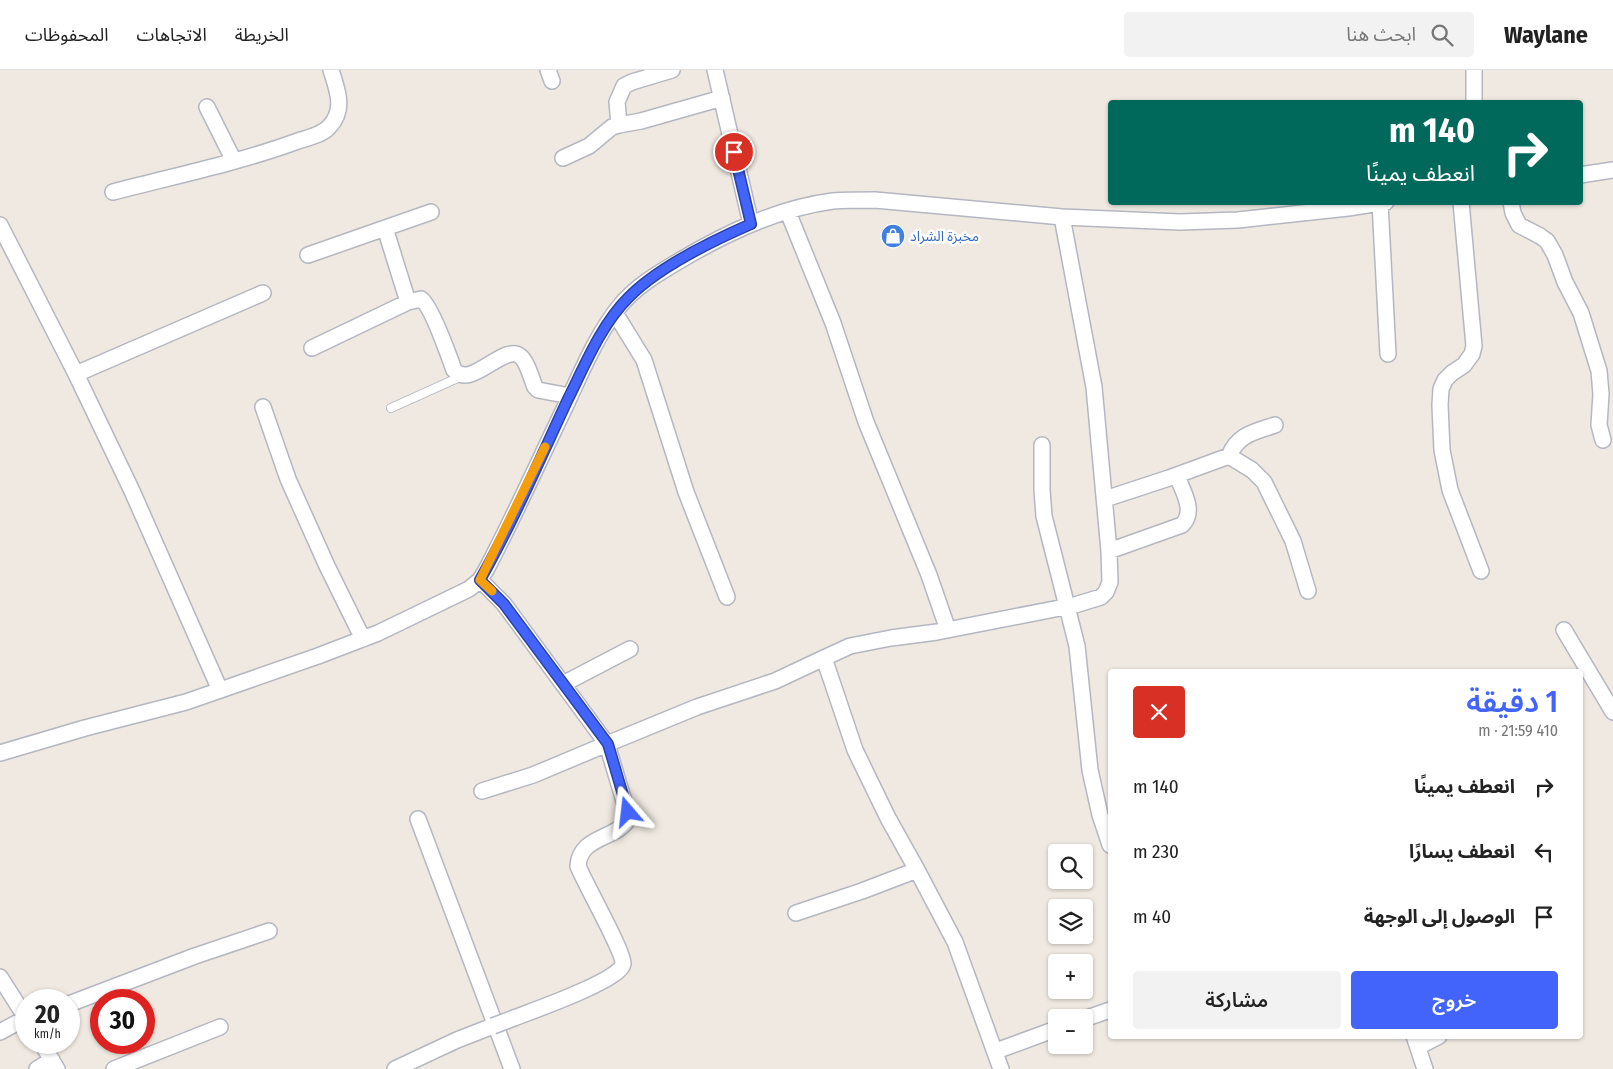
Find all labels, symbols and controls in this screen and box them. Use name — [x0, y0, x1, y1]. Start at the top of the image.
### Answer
search box — [1124, 12, 1474, 57]
icon: search — [1428, 21, 1456, 49]
text: Waylane — [1504, 21, 1588, 49]
text: ابحث هنا — [1346, 23, 1416, 46]
text: المحفوظات — [25, 24, 109, 46]
text: الاتجاهات — [137, 24, 207, 46]
text: الخريطة — [235, 24, 289, 46]
text: 140 m — [1389, 109, 1475, 151]
icon: right — [1493, 120, 1558, 185]
pin — [713, 131, 755, 173]
icon: arrive — [720, 138, 748, 166]
text: انعطف يمينًا — [1366, 160, 1475, 187]
shop icon: مخبزة الشراد — [880, 223, 906, 249]
place label: مخبزة الشراد — [910, 228, 979, 245]
text: 1 دقيقة — [1466, 684, 1558, 720]
button: close — [1133, 686, 1185, 738]
text: 410 m · 21:59 — [1478, 721, 1558, 740]
icon: right — [1530, 773, 1558, 801]
text: 140 m — [1133, 775, 1179, 798]
text: انعطف يمينًا — [1414, 775, 1515, 798]
position arrow — [601, 785, 653, 837]
icon: left — [1530, 838, 1558, 866]
text: 230 m — [1133, 840, 1179, 863]
text: انعطف يسارًا — [1409, 840, 1515, 863]
map controls — [1048, 844, 1093, 1054]
button: search — [1048, 844, 1093, 889]
button: layers — [1048, 899, 1093, 944]
icon: arrive — [1530, 903, 1558, 931]
text: 40 m — [1133, 905, 1171, 928]
text: الوصول إلى الوجهة — [1364, 905, 1515, 928]
button: + — [1048, 954, 1093, 999]
button: مشاركة — [1133, 971, 1341, 1029]
button: خروج — [1351, 971, 1558, 1029]
speed limit sign: 30 — [90, 989, 155, 1054]
text: 20 — [35, 1000, 60, 1030]
button: − — [1048, 1009, 1093, 1054]
text: km/h — [34, 1027, 61, 1041]

